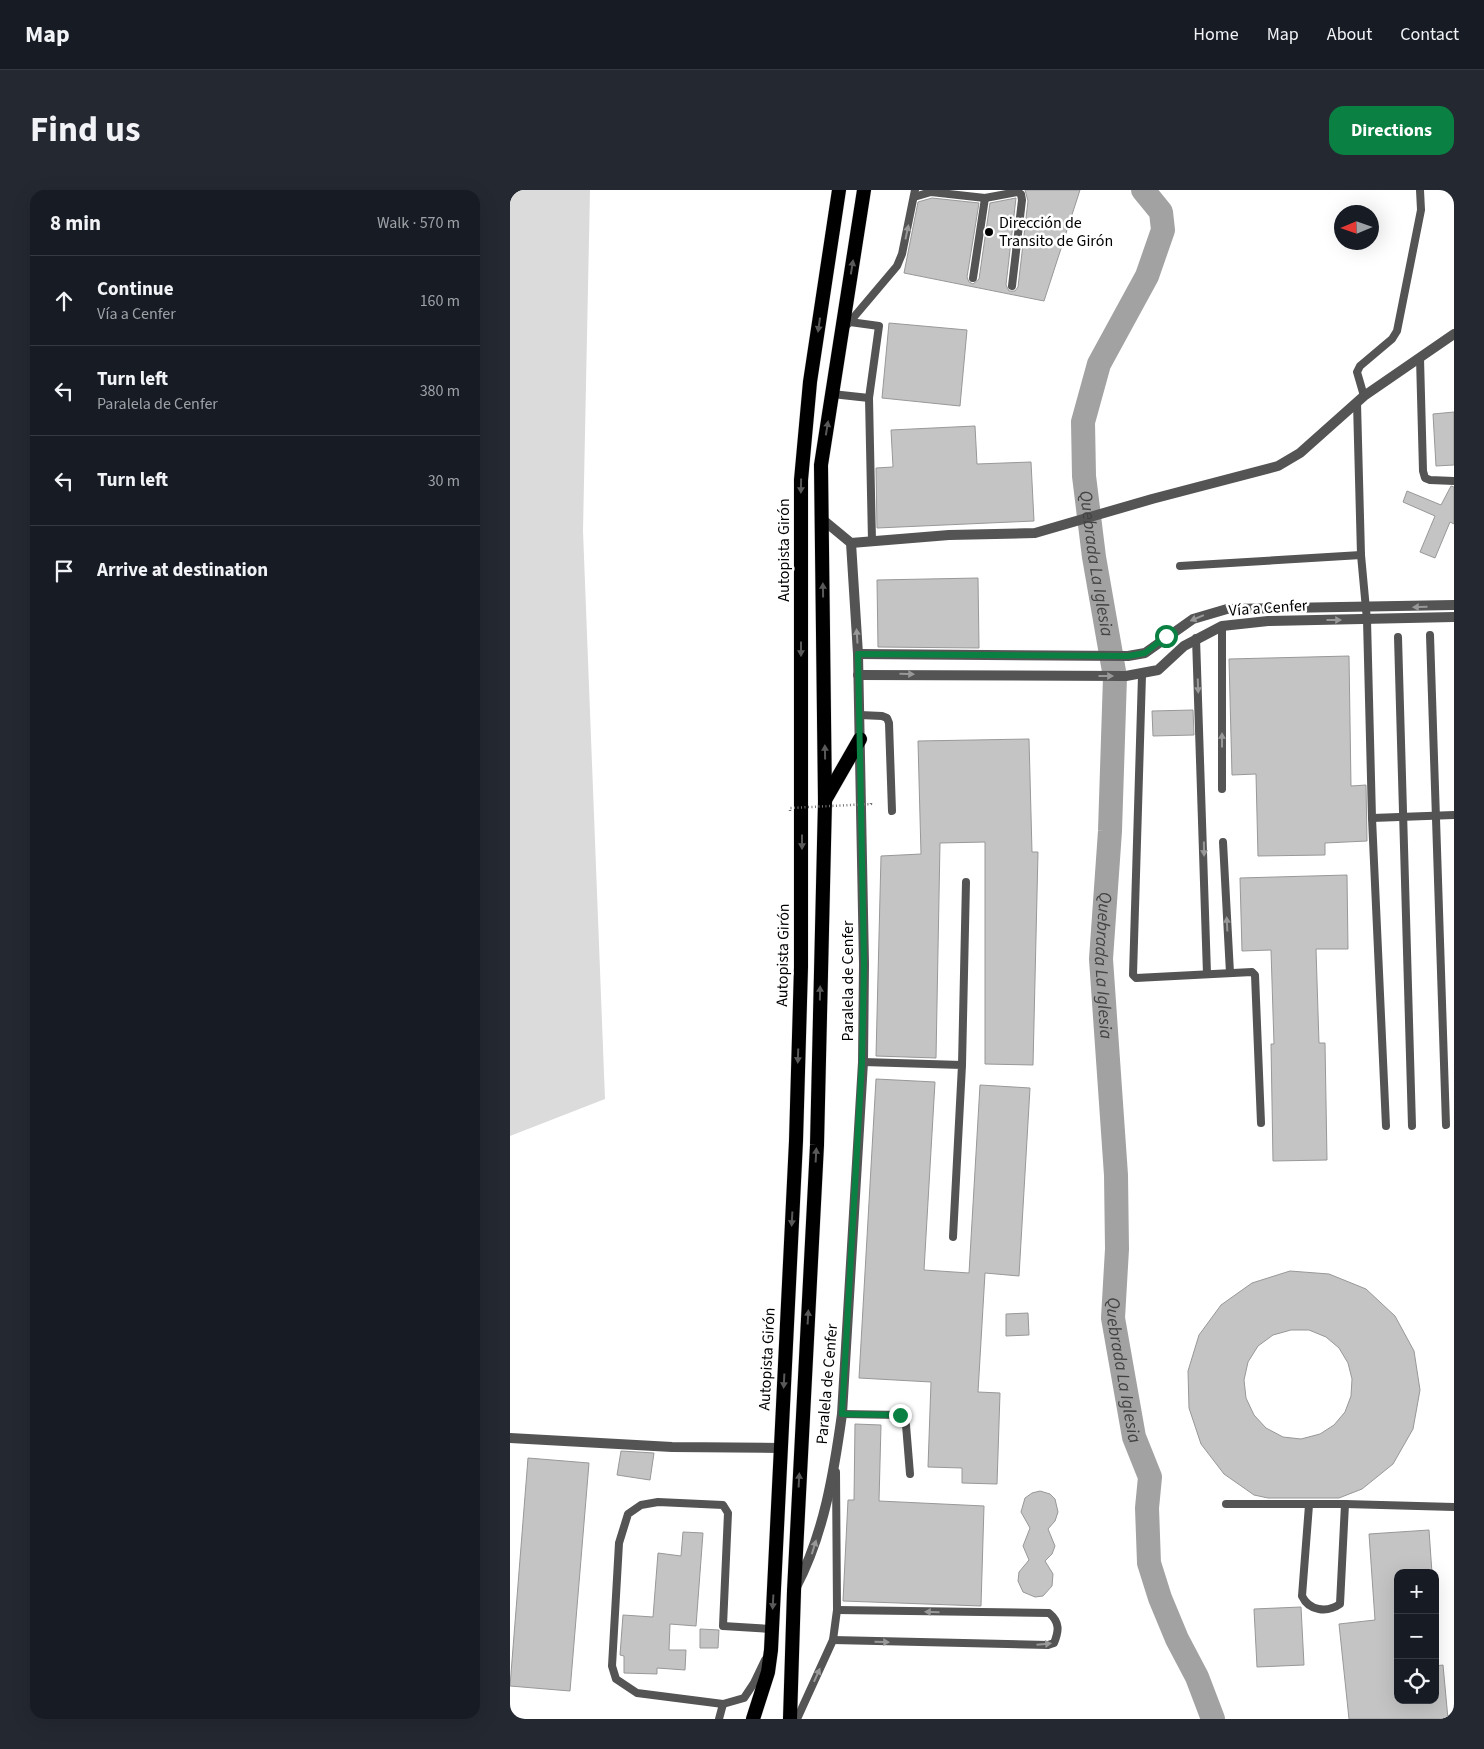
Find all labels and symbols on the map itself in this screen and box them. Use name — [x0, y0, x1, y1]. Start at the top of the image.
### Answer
north arrow — [1334, 205, 1379, 250]
place label: Dirección de Transito de Girón — [999, 212, 1113, 252]
one-way arrow — [903, 224, 911, 239]
marker: Dirección de Transito de Girón — [983, 226, 995, 238]
one-way arrow — [848, 259, 856, 275]
one-way arrow — [815, 317, 823, 333]
one-way arrow — [824, 419, 832, 435]
one-way arrow — [797, 478, 805, 494]
water label: Quebrada La Iglesia — [1073, 489, 1120, 639]
street label: Autopista Girón — [773, 498, 795, 602]
one-way arrow — [819, 582, 827, 598]
street label: Vía a Cenfer — [1228, 594, 1308, 622]
one-way arrow — [1411, 603, 1427, 611]
one-way arrow — [1190, 615, 1204, 623]
one-way arrow — [1326, 616, 1342, 624]
route start — [1155, 625, 1178, 648]
one-way arrow — [853, 627, 861, 643]
one-way arrow — [798, 641, 806, 657]
one-way arrow — [899, 670, 915, 678]
one-way arrow — [1098, 672, 1114, 680]
one-way arrow — [1194, 679, 1202, 695]
one-way arrow — [1218, 732, 1226, 748]
one-way arrow — [821, 744, 829, 760]
one-way arrow — [797, 834, 805, 850]
one-way arrow — [1200, 841, 1208, 857]
water label: Quebrada La Iglesia — [1088, 891, 1119, 1040]
street label: Autopista Girón — [771, 903, 795, 1007]
one-way arrow — [1223, 916, 1231, 932]
street label: Paralela de Cenfer — [837, 920, 859, 1041]
one-way arrow — [816, 984, 824, 1000]
one-way arrow — [794, 1049, 802, 1065]
one-way arrow — [812, 1147, 820, 1163]
one-way arrow — [788, 1211, 796, 1227]
water label: Quebrada La Iglesia — [1101, 1297, 1148, 1447]
street label: Autopista Girón — [753, 1307, 781, 1411]
one-way arrow — [804, 1309, 812, 1325]
street label: Paralela de Cenfer — [811, 1322, 843, 1445]
one-way arrow — [779, 1373, 787, 1389]
route end — [889, 1404, 912, 1427]
one-way arrow — [796, 1471, 804, 1487]
one-way arrow — [811, 1539, 819, 1554]
one-way arrow — [769, 1594, 777, 1610]
one-way arrow — [923, 1607, 939, 1615]
one-way arrow — [874, 1638, 890, 1646]
one-way arrow — [1036, 1640, 1052, 1648]
one-way arrow — [814, 1668, 822, 1682]

